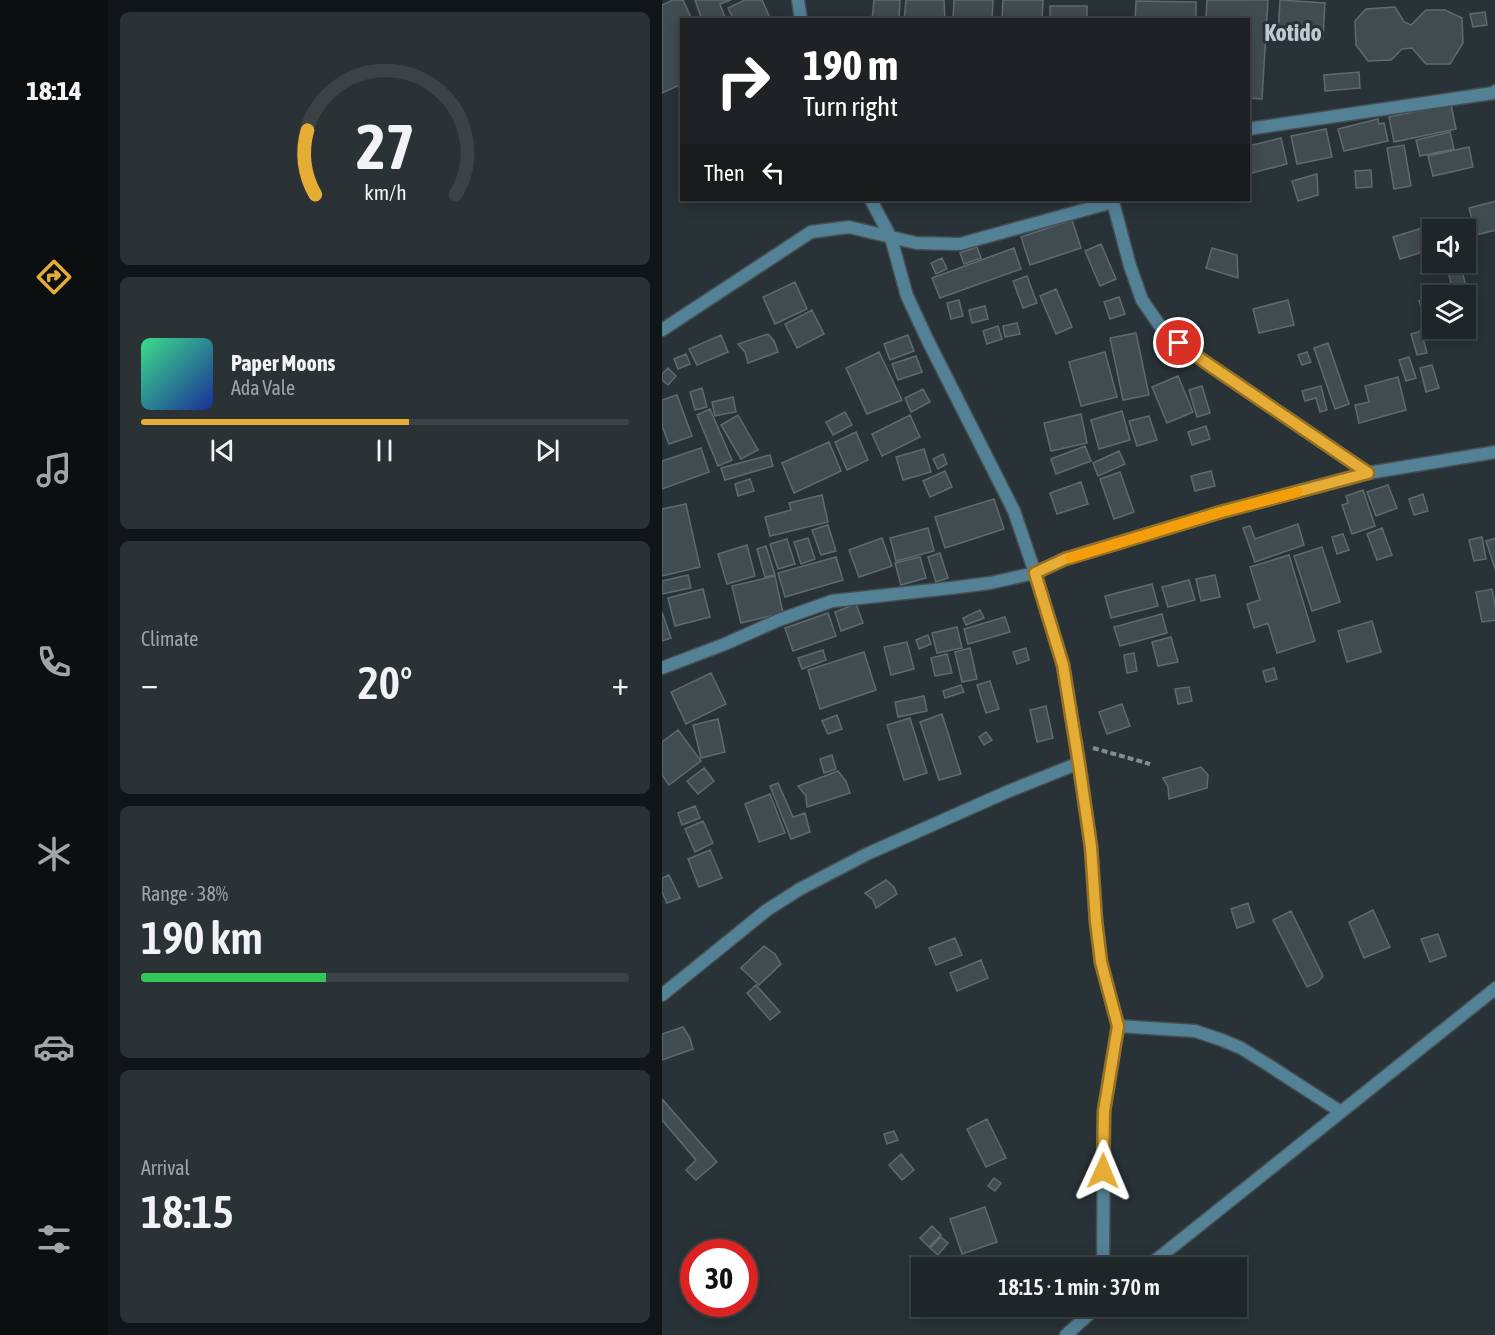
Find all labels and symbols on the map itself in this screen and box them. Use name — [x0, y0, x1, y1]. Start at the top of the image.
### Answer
district label: Kotido — [1264, 19, 1322, 46]
pin — [1153, 317, 1204, 368]
position arrow — [1071, 1139, 1135, 1203]
speed limit sign: 30 — [680, 1239, 758, 1317]

